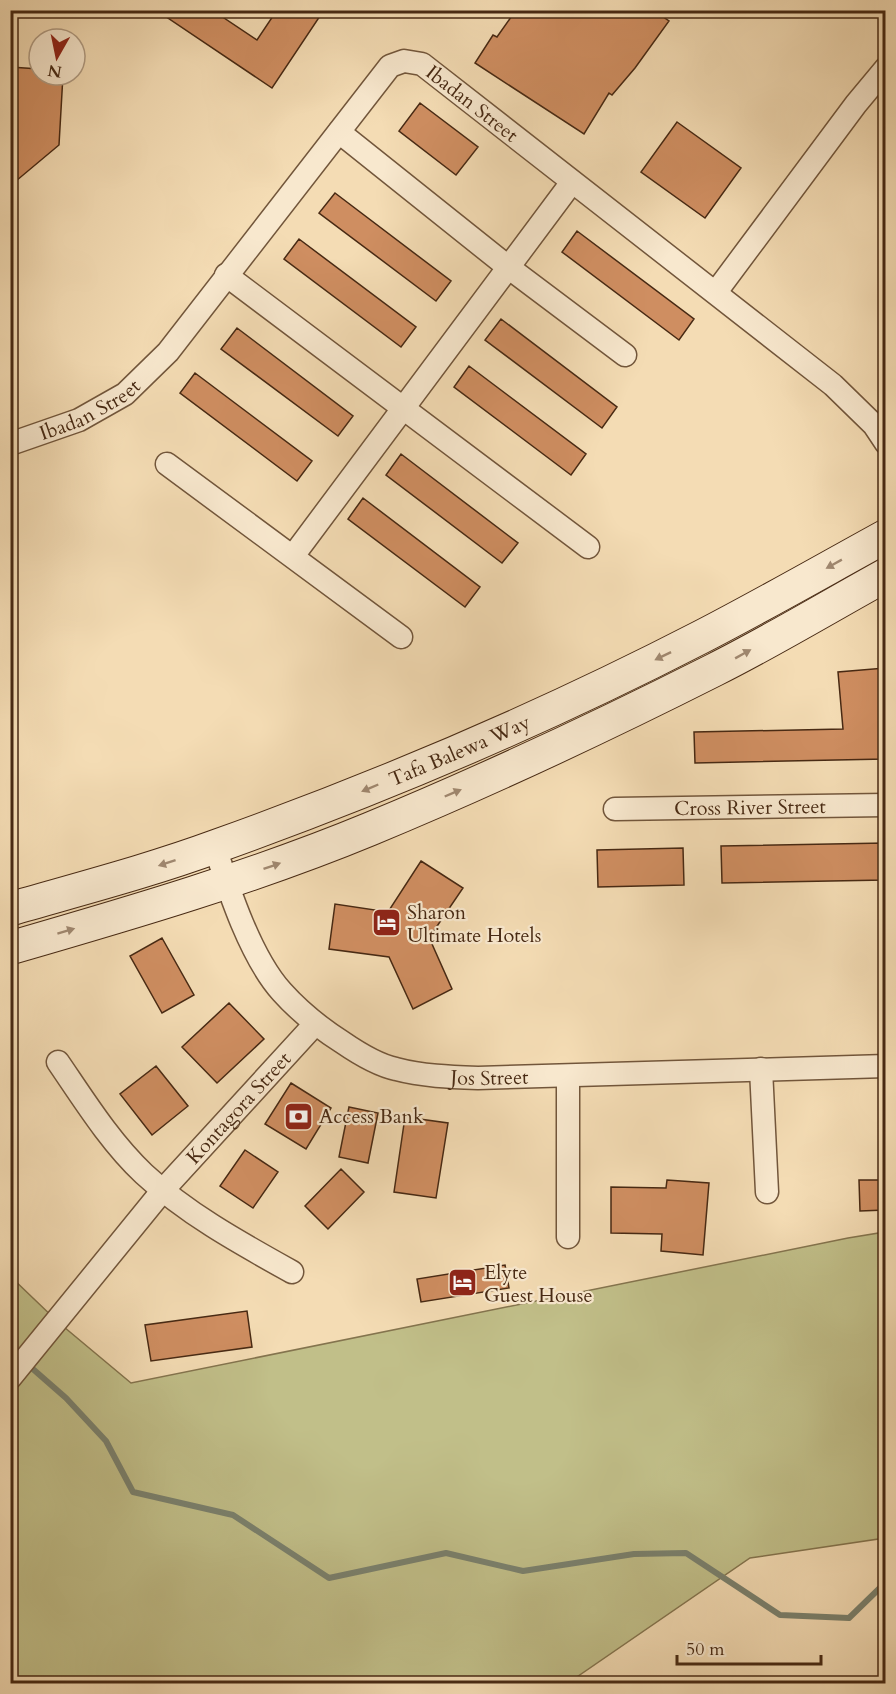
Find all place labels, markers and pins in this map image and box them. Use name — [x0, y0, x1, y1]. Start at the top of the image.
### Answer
place label: Sharon Ultimate Hotels — [407, 899, 541, 949]
hotel icon: Sharon Ultimate Hotels — [370, 907, 402, 939]
bank icon: Access Bank — [282, 1100, 314, 1132]
place label: Access Bank — [319, 1103, 424, 1130]
place label: Elyte Guest House — [484, 1259, 593, 1309]
hotel icon: Elyte Guest House — [447, 1267, 479, 1299]

